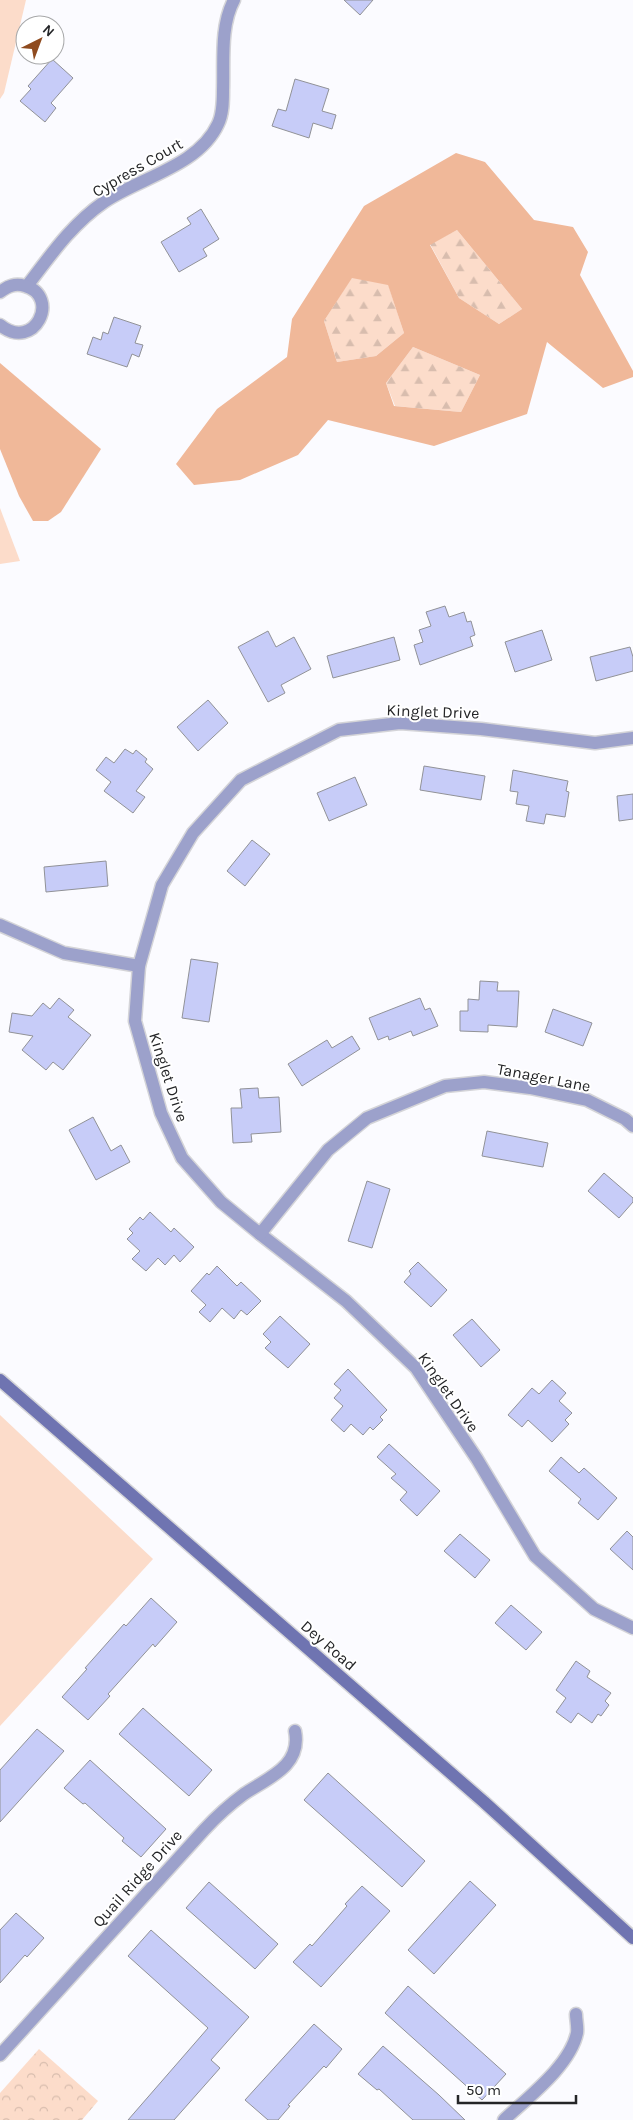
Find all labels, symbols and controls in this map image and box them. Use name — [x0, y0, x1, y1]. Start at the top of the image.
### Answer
north arrow — [15, 15, 65, 65]
text: N — [39, 21, 58, 40]
street label: Cypress Court — [89, 134, 186, 201]
street label: Kinglet Drive — [386, 700, 480, 723]
street label: Kinglet Drive — [145, 1030, 192, 1124]
street label: Tanager Lane — [496, 1059, 592, 1096]
street label: Kinglet Drive — [414, 1349, 483, 1436]
street label: Dey Road — [297, 1616, 360, 1674]
street label: Quail Ridge Drive — [89, 1826, 186, 1931]
scale bar — [458, 2072, 576, 2104]
text: 50 m — [466, 2081, 501, 2099]

